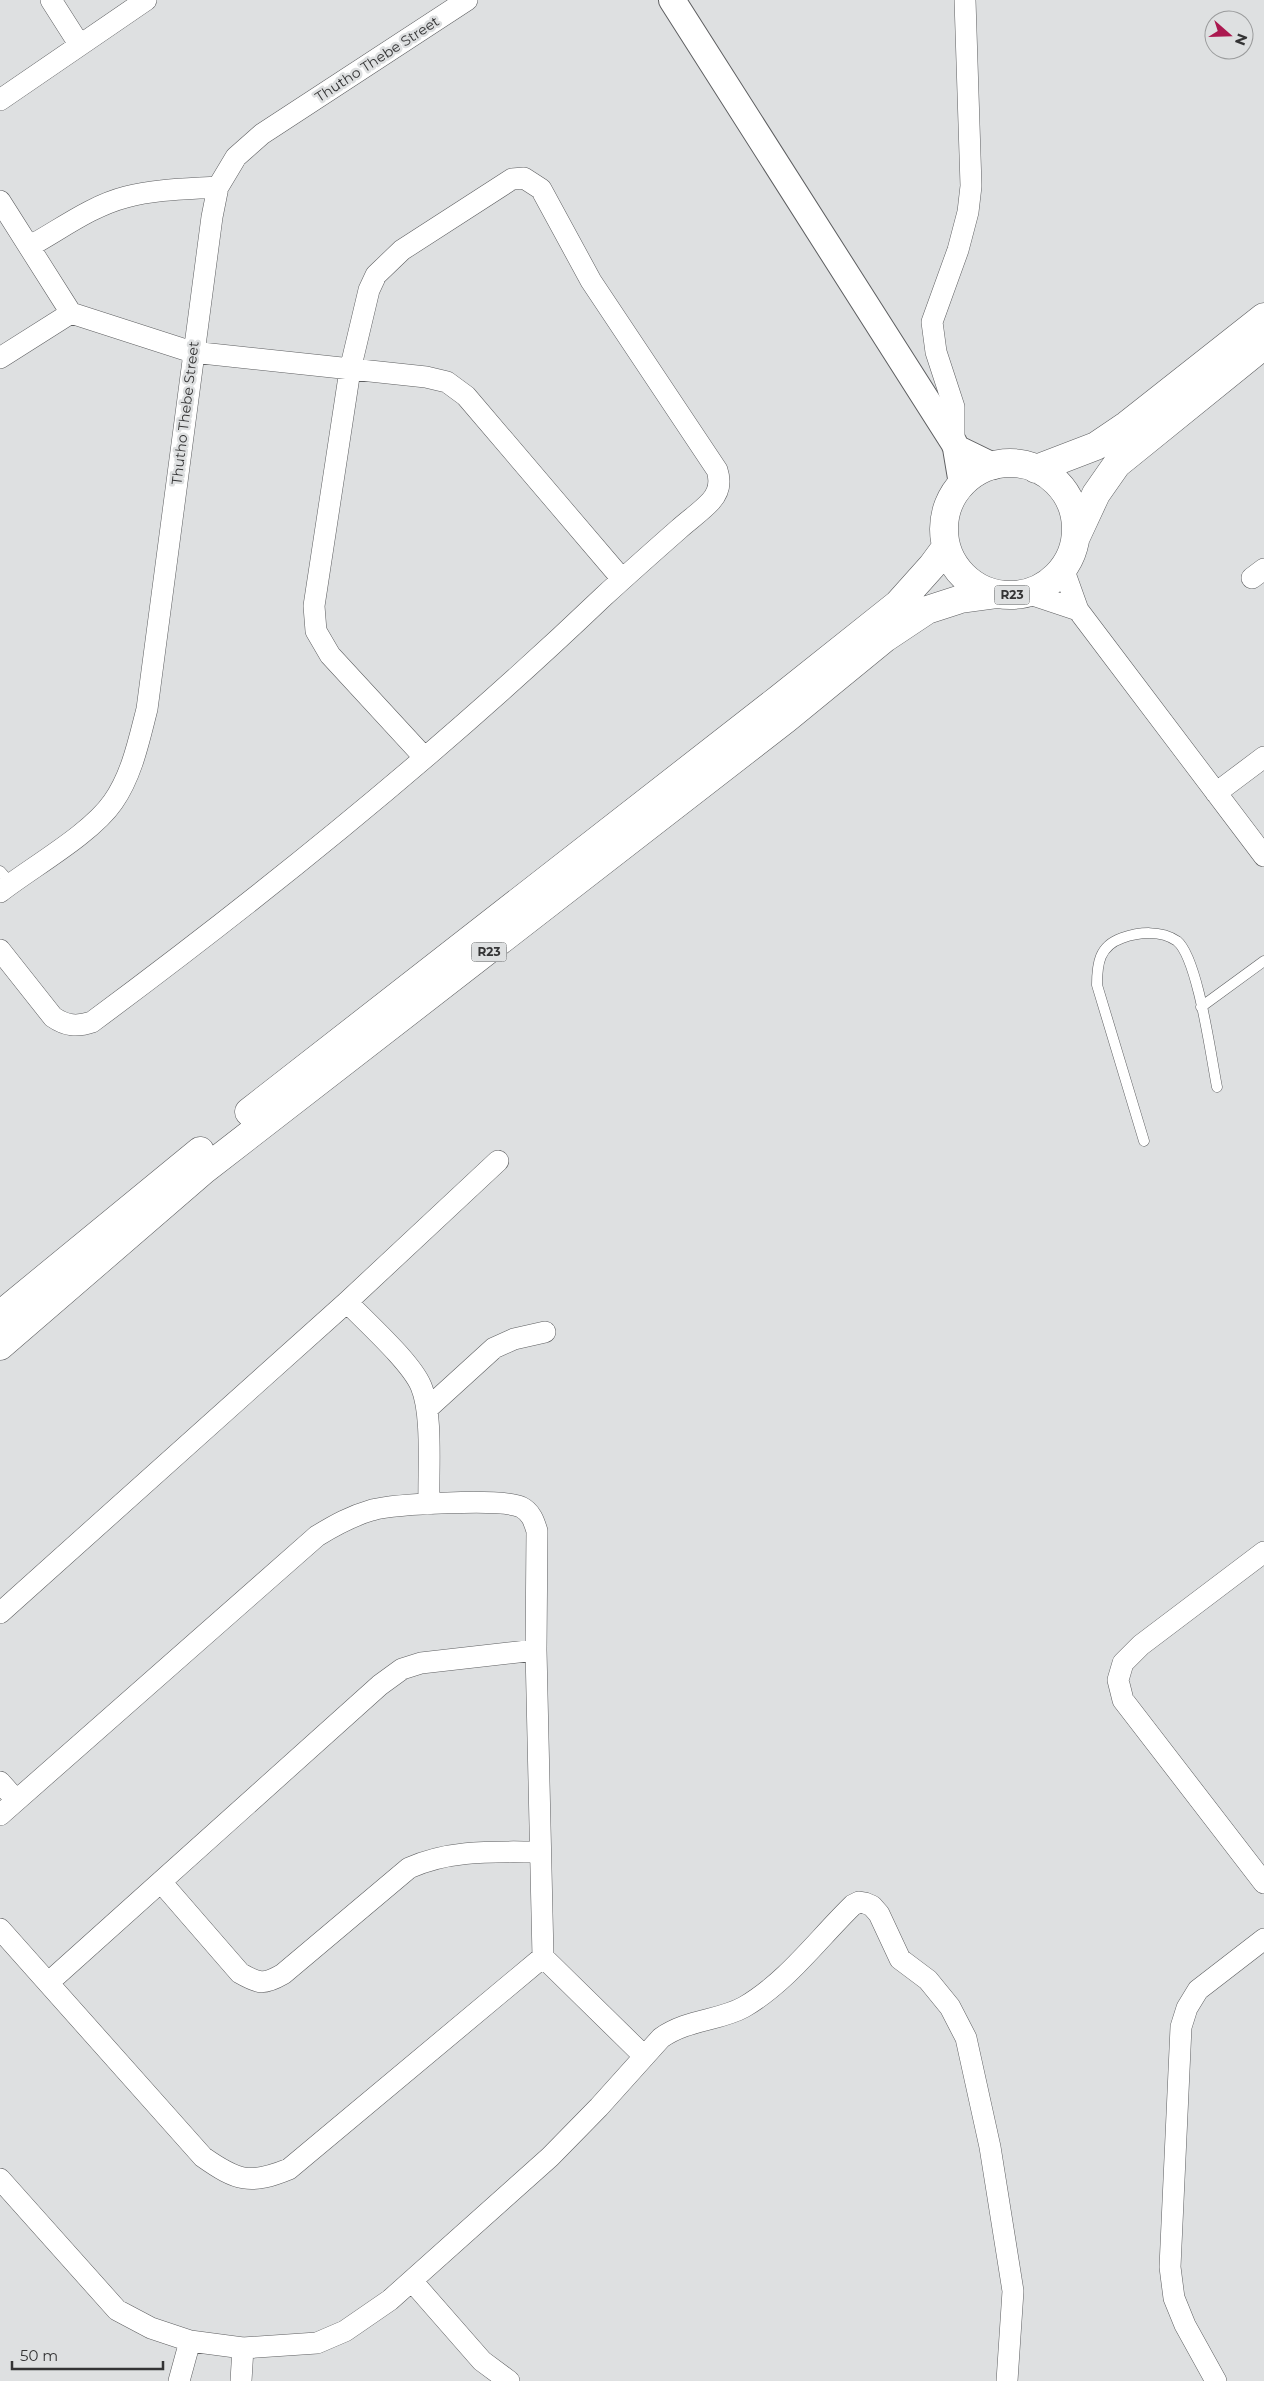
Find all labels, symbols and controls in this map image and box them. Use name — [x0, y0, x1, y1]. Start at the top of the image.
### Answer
north arrow — [1204, 10, 1254, 60]
street label: Thutho Thebe Street — [312, 12, 443, 106]
text: N — [1231, 31, 1252, 48]
street label: Thutho Thebe Street — [167, 340, 203, 486]
road number: R23 — [994, 586, 1030, 604]
road number: R23 — [472, 942, 506, 962]
scale bar — [12, 2338, 164, 2370]
text: 50 m — [20, 2346, 58, 2365]

